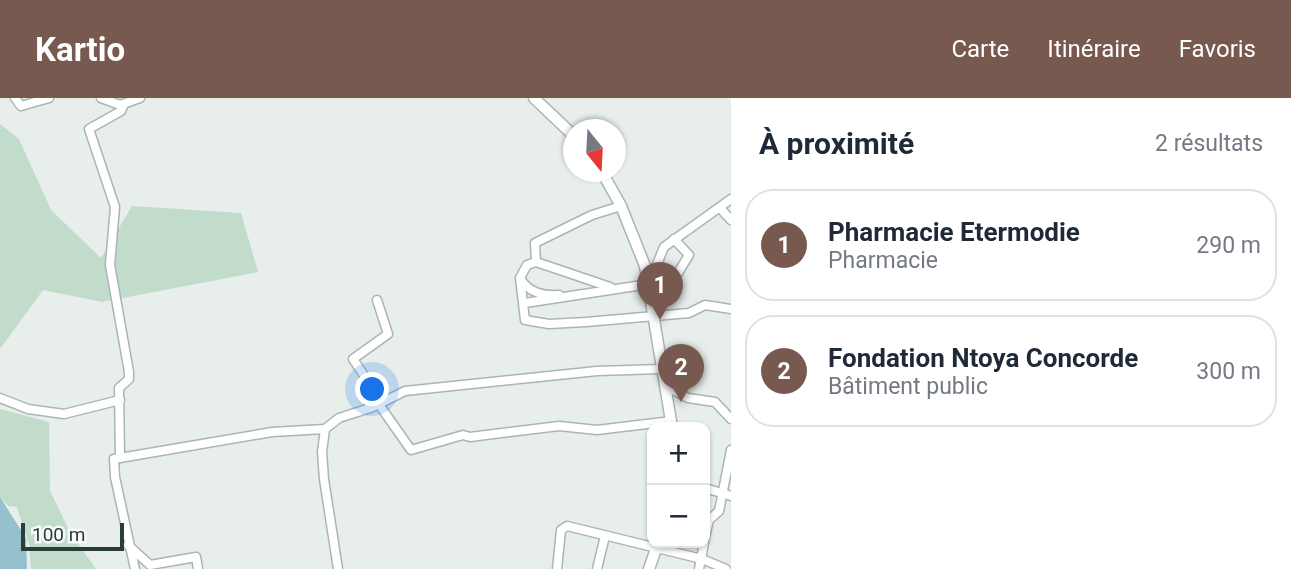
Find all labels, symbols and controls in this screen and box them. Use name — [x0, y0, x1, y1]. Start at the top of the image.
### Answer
text: Kartio — [35, 30, 125, 69]
text: Carte — [951, 35, 1009, 63]
text: Itinéraire — [1047, 35, 1141, 63]
text: Favoris — [1179, 35, 1256, 63]
north arrow — [563, 119, 626, 182]
text: À proximité — [759, 126, 914, 161]
text: 2 résultats — [1155, 130, 1263, 157]
text: Pharmacie Etermodie — [828, 217, 1080, 247]
text: 1 — [777, 232, 791, 259]
text: 290 m — [1196, 232, 1261, 259]
text: Pharmacie — [828, 247, 938, 274]
pin: 1 — [637, 262, 683, 320]
text: Fondation Ntoya Concorde — [828, 343, 1138, 373]
pin: 2 — [658, 344, 704, 402]
text: 2 — [777, 358, 791, 385]
text: 300 m — [1196, 358, 1261, 385]
your location — [355, 372, 389, 406]
text: Bâtiment public — [828, 373, 988, 400]
map controls — [647, 422, 710, 548]
button: + — [647, 422, 710, 485]
button: − — [647, 485, 710, 548]
scale bar — [21, 520, 124, 552]
text: 100 m — [32, 523, 85, 546]

